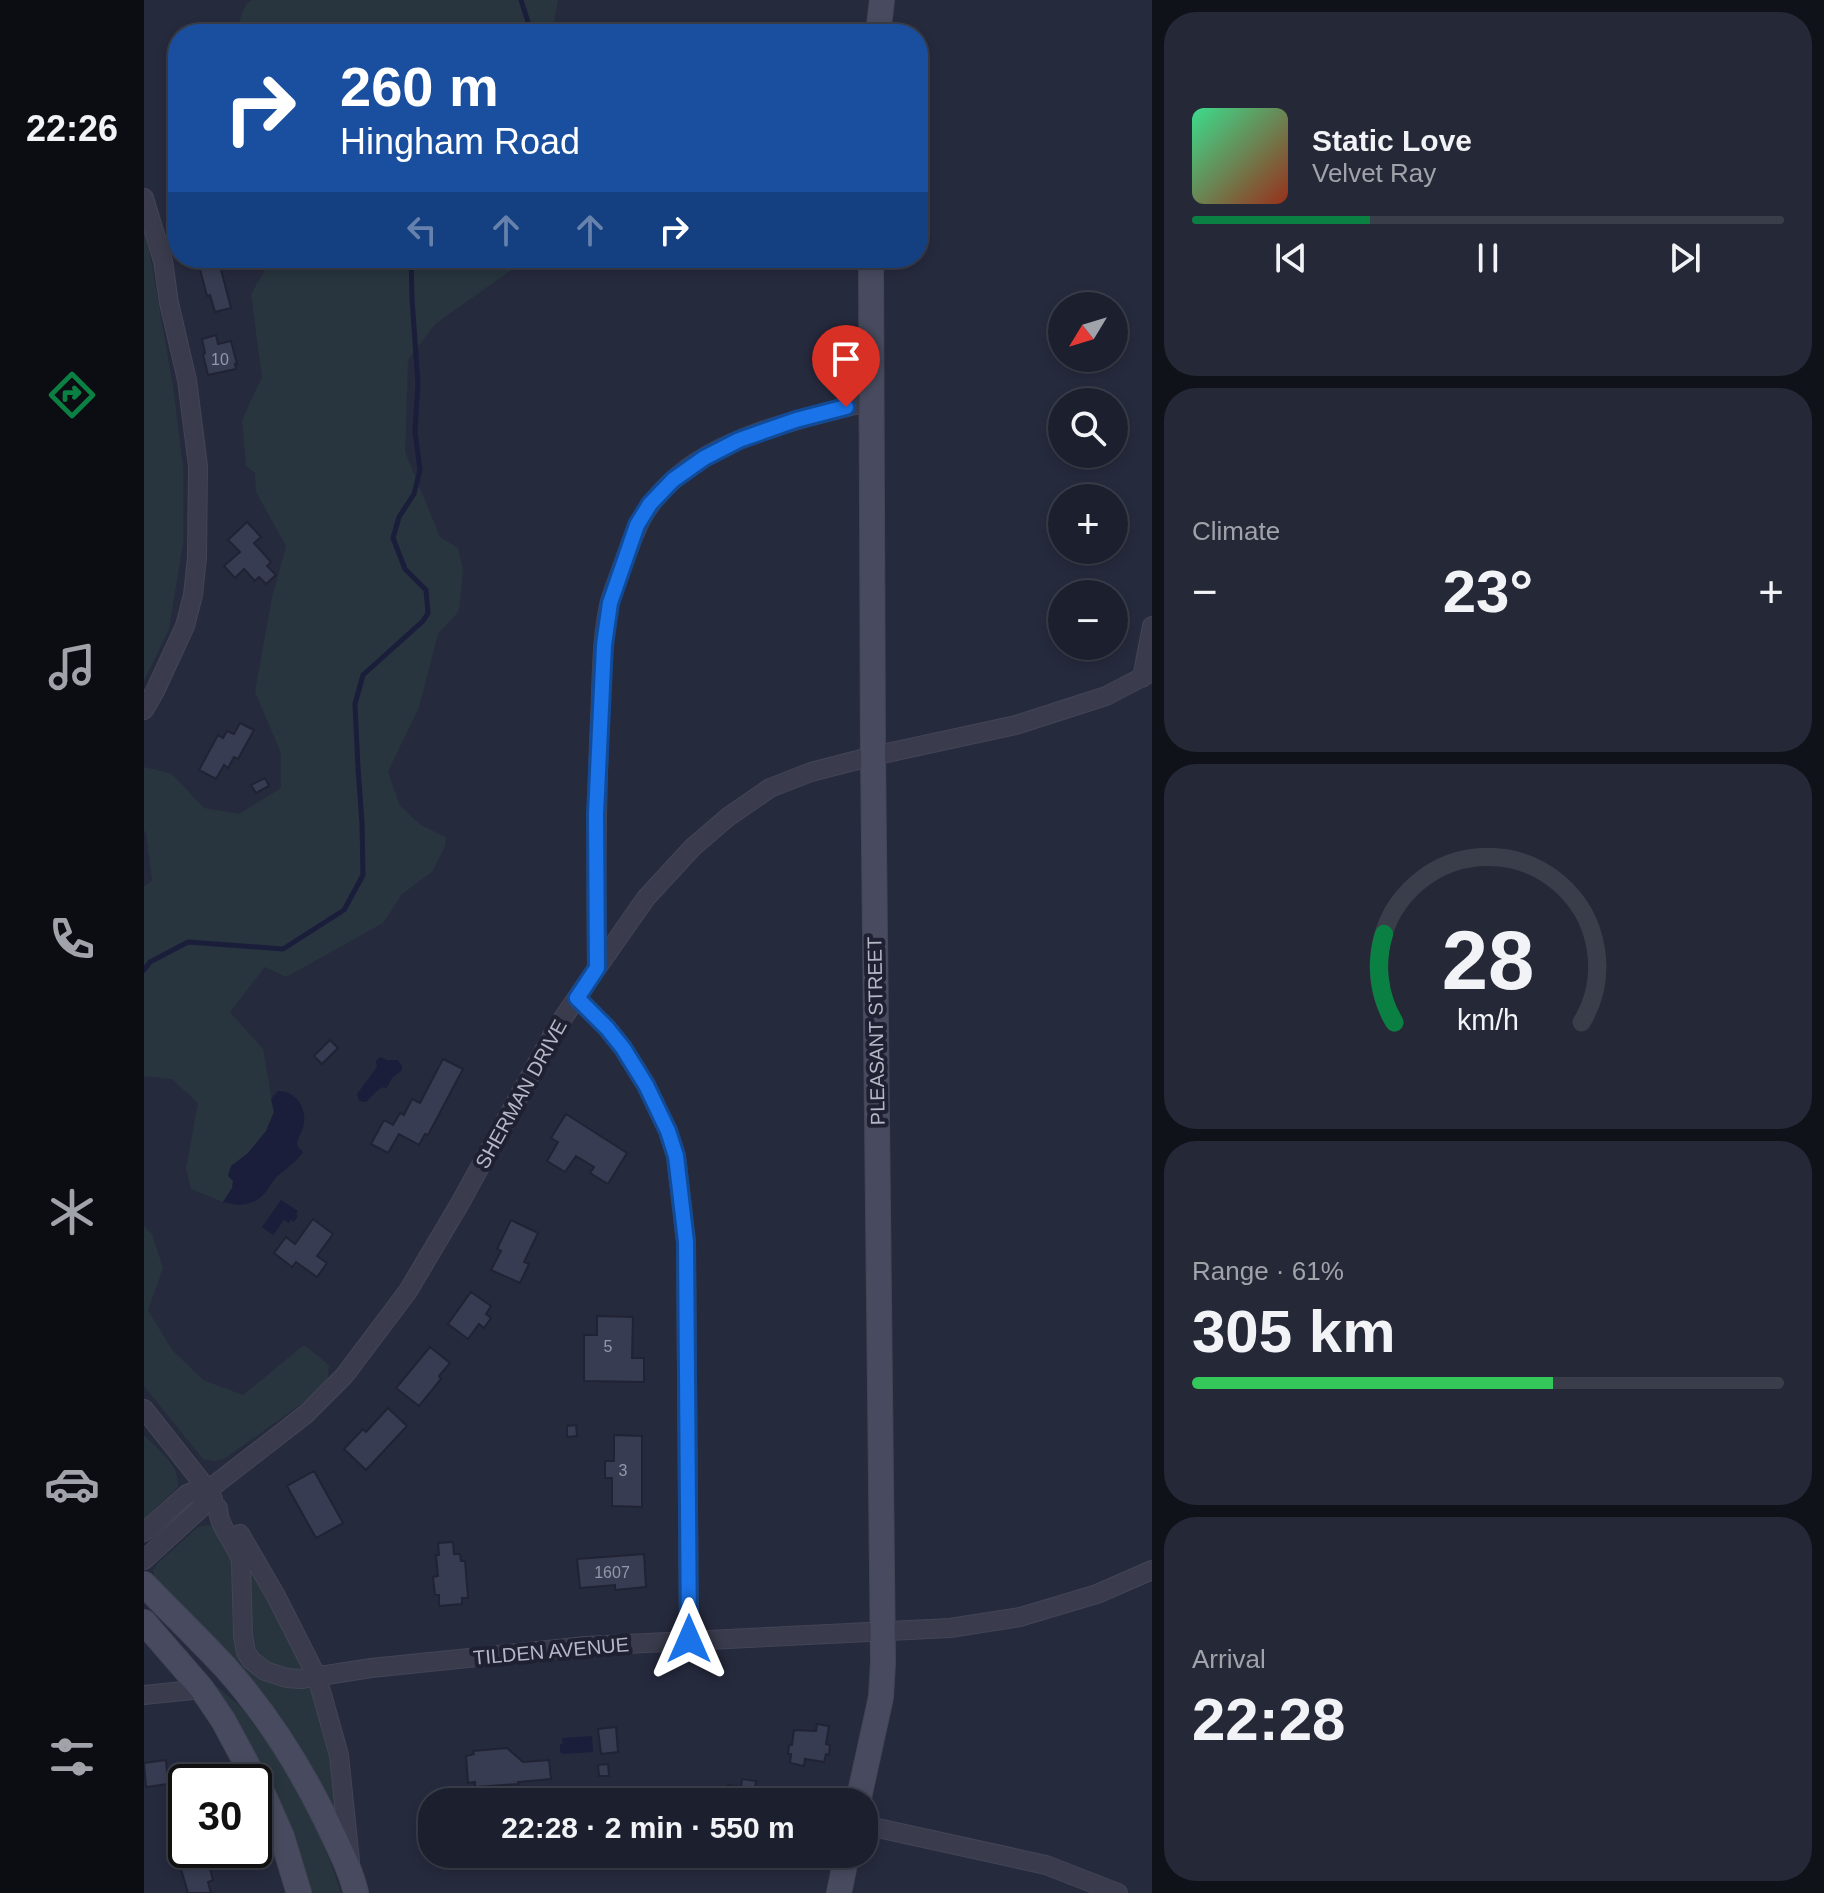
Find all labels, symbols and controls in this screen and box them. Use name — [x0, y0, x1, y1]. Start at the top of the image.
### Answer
text: 260 m — [340, 55, 499, 118]
icon: right — [208, 56, 312, 160]
text: 22:26 — [26, 108, 118, 149]
text: Hingham Road — [340, 121, 580, 162]
text: Static Love — [1312, 124, 1472, 157]
text: Velvet Ray — [1312, 158, 1436, 188]
icon: left — [400, 208, 444, 252]
icon: ahead — [484, 208, 528, 252]
icon: ahead — [568, 208, 612, 252]
icon: right — [652, 208, 696, 252]
icon: previous — [1269, 236, 1313, 280]
icon: pause — [1466, 236, 1510, 280]
icon: next — [1663, 236, 1707, 280]
north arrow — [1048, 292, 1128, 372]
map controls — [1048, 292, 1128, 660]
pin — [812, 325, 880, 407]
icon: arrive — [824, 337, 868, 381]
house number: 10 — [211, 351, 229, 368]
icon: directions — [44, 367, 100, 423]
button: search — [1048, 388, 1128, 468]
button: + — [1048, 484, 1128, 564]
text: Climate — [1192, 516, 1280, 546]
text: 23° — [1443, 558, 1533, 625]
text: − — [1192, 567, 1218, 616]
text: + — [1758, 567, 1784, 616]
button: − — [1048, 580, 1128, 660]
icon: music — [44, 639, 100, 695]
icon: phone — [44, 911, 100, 967]
text: 28 — [1442, 913, 1534, 1006]
street label: PLEASANT STREET — [863, 937, 889, 1125]
text: km/h — [1457, 1004, 1519, 1036]
street label: SHERMAN DRIVE — [471, 1016, 571, 1172]
icon: climate — [44, 1184, 100, 1240]
text: Range · 61% — [1192, 1256, 1344, 1286]
text: 305 km — [1192, 1298, 1396, 1365]
house number: 5 — [604, 1338, 613, 1355]
icon: car — [44, 1456, 100, 1512]
house number: 3 — [619, 1462, 628, 1479]
house number: 1607 — [594, 1564, 630, 1581]
position arrow — [647, 1597, 731, 1681]
street label: TILDEN AVENUE — [472, 1633, 630, 1669]
text: Arrival — [1192, 1644, 1266, 1674]
text: 22:28 — [1192, 1686, 1345, 1753]
icon: filters — [44, 1729, 100, 1785]
speed limit sign: 30 — [168, 1764, 272, 1868]
text: 22:28 · 2 min · 550 m — [501, 1811, 795, 1844]

